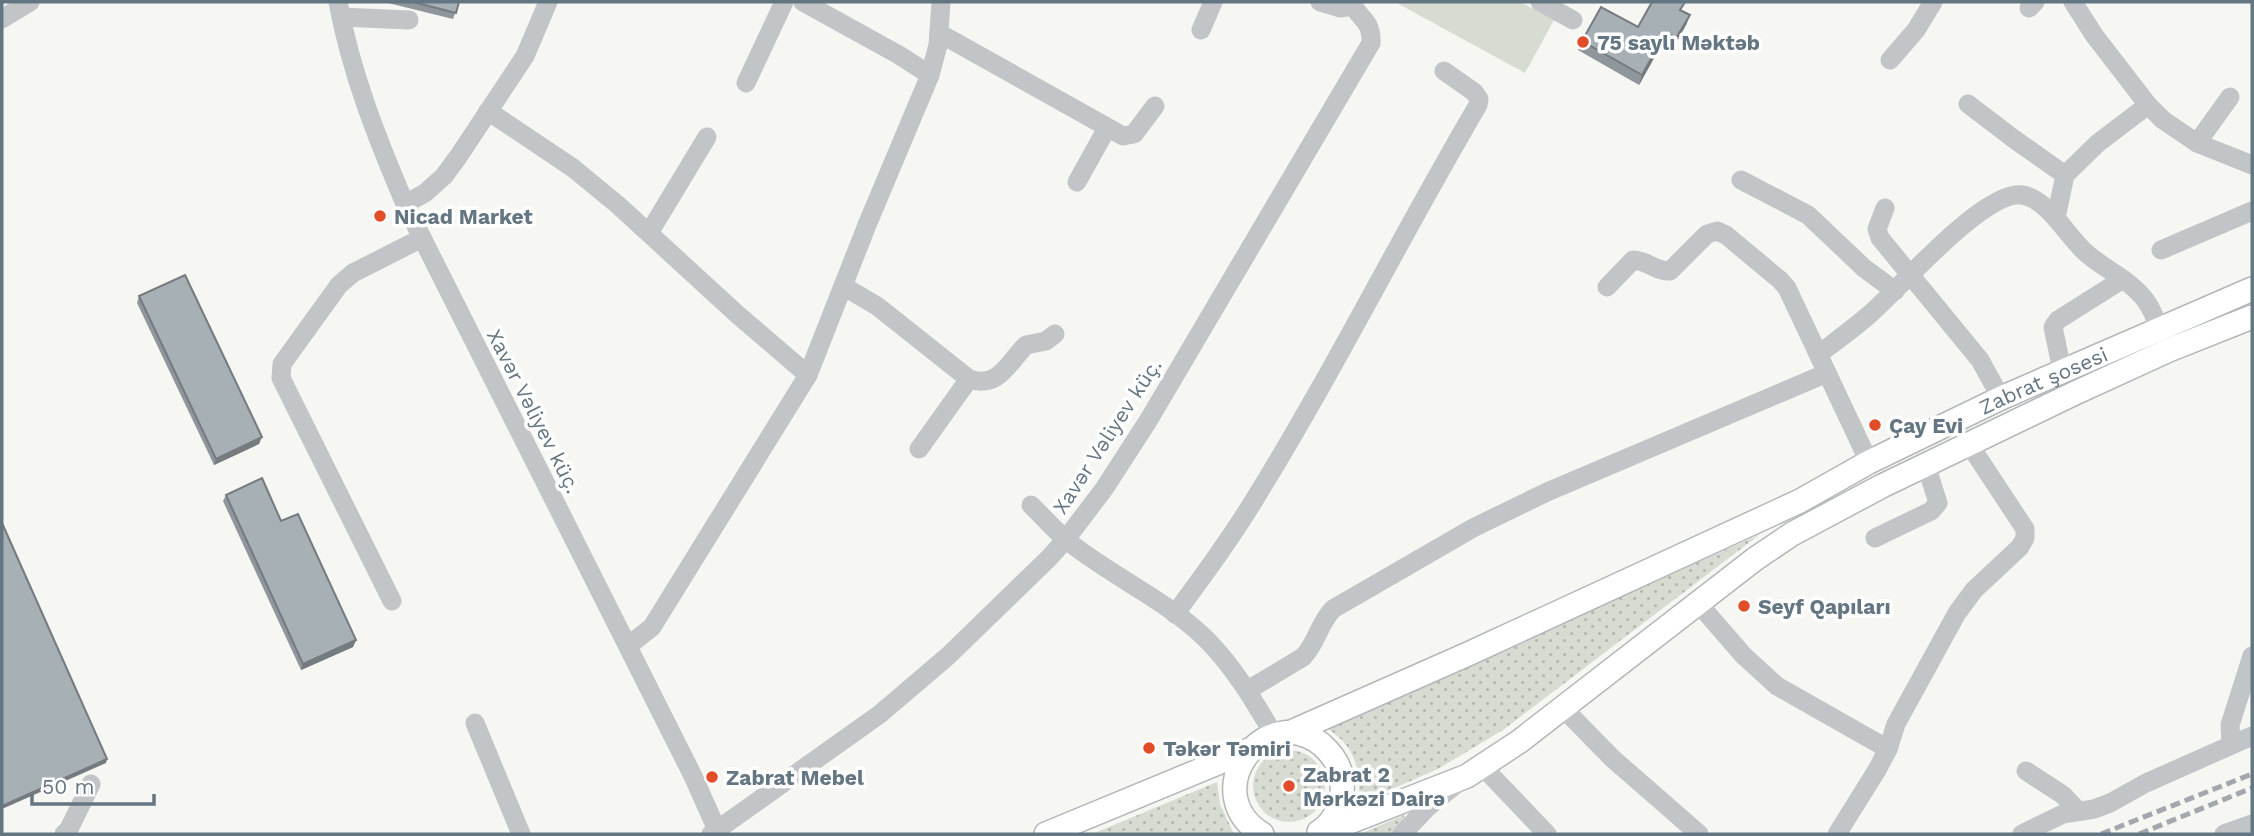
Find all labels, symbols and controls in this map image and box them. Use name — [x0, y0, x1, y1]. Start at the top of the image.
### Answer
place label: 75 saylı Məktəb — [1597, 30, 1760, 55]
marker: 75 saylı Məktəb — [1575, 34, 1591, 50]
place label: Nicad Market — [394, 204, 533, 229]
marker: Nicad Market — [372, 208, 388, 224]
street label: Xavər Vəliyev küç. — [482, 325, 586, 497]
street label: Zabrat şosesi — [1975, 341, 2111, 419]
street label: Xavər Vəliyev küç. — [1047, 353, 1167, 519]
place label: Çay Evi — [1889, 413, 1963, 438]
marker: Çay Evi — [1867, 417, 1883, 433]
place label: Seyf Qapıları — [1758, 594, 1891, 619]
marker: Seyf Qapıları — [1736, 598, 1752, 614]
place label: Təkər Təmiri — [1163, 736, 1291, 761]
marker: Təkər Təmiri — [1141, 740, 1157, 756]
scale bar — [32, 762, 154, 806]
place label: Zabrat 2 Mərkəzi Dairə — [1303, 762, 1445, 811]
place label: Zabrat Mebel — [726, 765, 864, 790]
marker: Zabrat Mebel — [704, 769, 720, 785]
text: 50 m — [42, 774, 94, 799]
marker: Zabrat 2 Mərkəzi Dairə — [1281, 778, 1297, 794]

